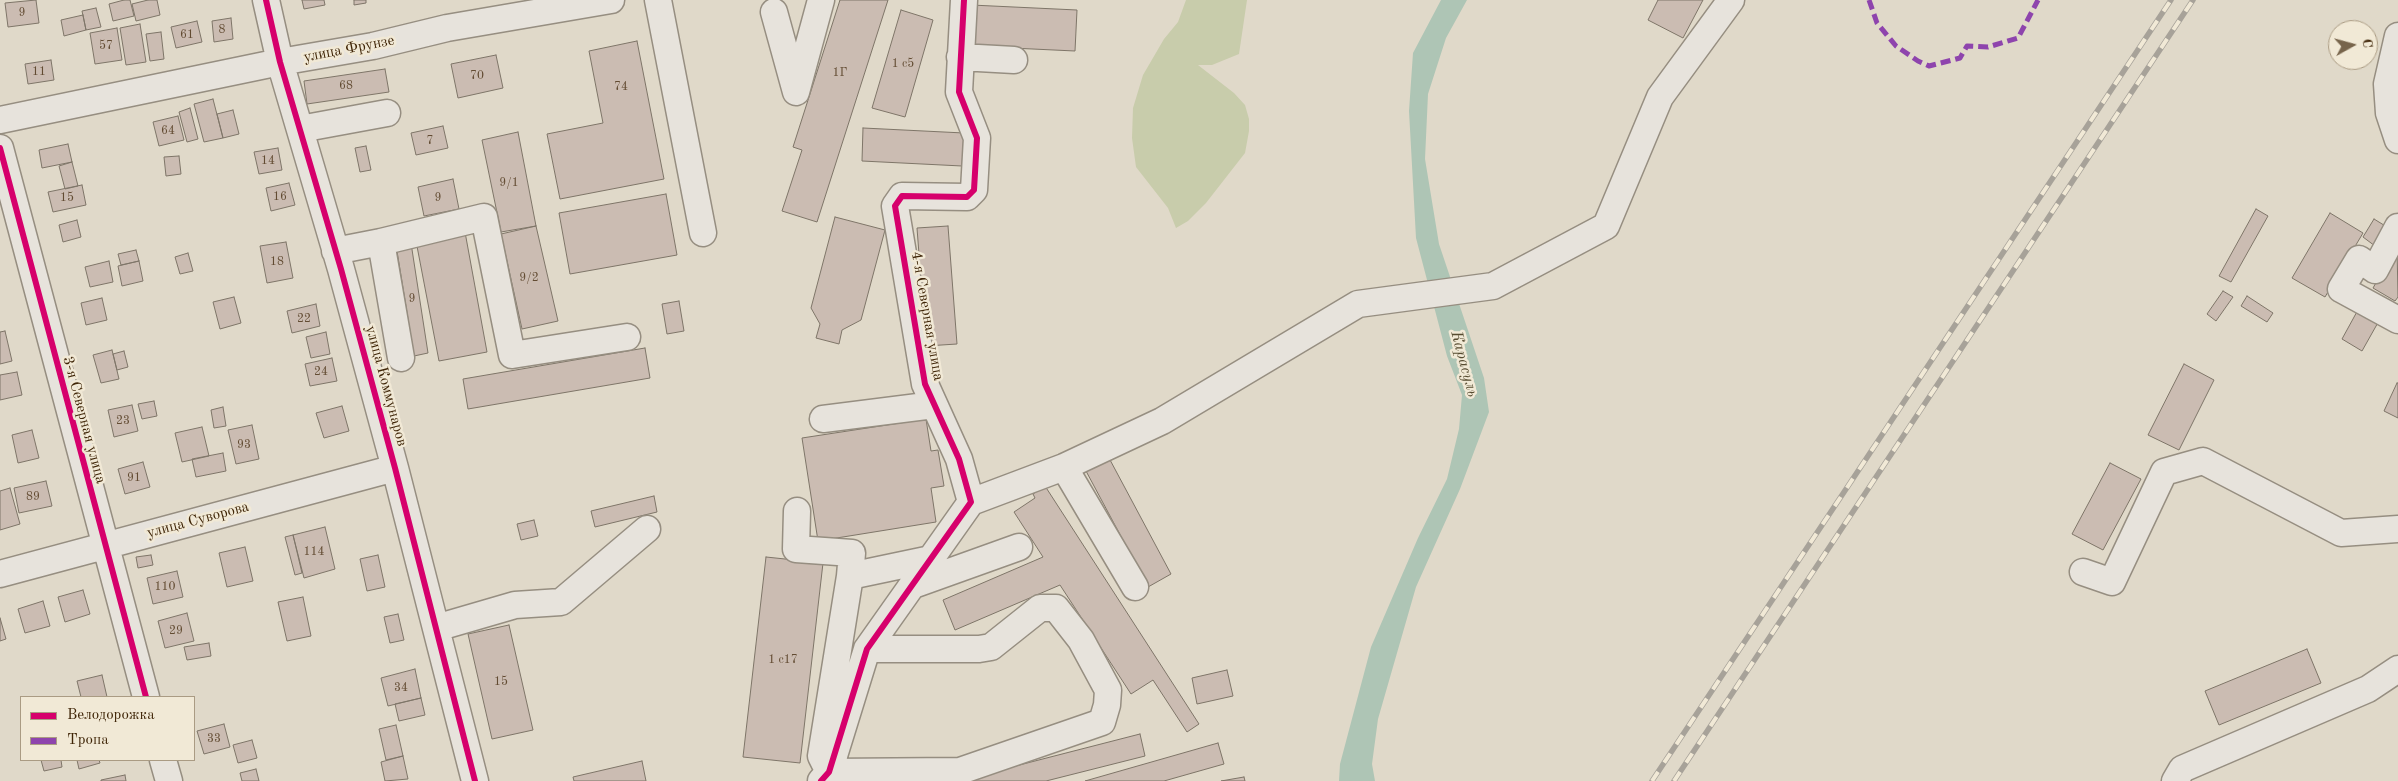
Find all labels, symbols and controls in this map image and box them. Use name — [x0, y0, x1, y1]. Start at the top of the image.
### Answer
house number: 9 — [19, 6, 25, 20]
north arrow — [2328, 20, 2378, 70]
house number: 8 — [219, 23, 225, 37]
house number: 61 — [180, 28, 194, 42]
street label: улица Фрунзе — [302, 31, 396, 67]
text: С — [2359, 38, 2374, 49]
house number: 57 — [99, 39, 113, 53]
house number: 1 с5 — [892, 57, 914, 71]
house number: 11 — [32, 65, 46, 79]
house number: 1Г — [833, 66, 847, 80]
house number: 70 — [470, 69, 484, 83]
house number: 68 — [339, 79, 353, 93]
house number: 74 — [614, 80, 628, 94]
house number: 64 — [161, 124, 175, 138]
house number: 7 — [427, 134, 433, 148]
house number: 14 — [261, 154, 275, 168]
house number: 9/1 — [499, 176, 519, 190]
house number: 16 — [273, 190, 287, 204]
house number: 15 — [60, 191, 74, 205]
house number: 9 — [435, 191, 441, 205]
street label: 4-я Северная улица — [907, 250, 947, 382]
house number: 18 — [270, 255, 284, 269]
house number: 9/2 — [519, 271, 539, 285]
house number: 9 — [409, 292, 415, 306]
house number: 22 — [297, 312, 311, 326]
street label: улица Коммунаров — [361, 324, 411, 448]
water label: Карасуль — [1446, 329, 1482, 399]
street label: 3-я Северная улица — [58, 354, 110, 486]
house number: 24 — [314, 365, 328, 379]
house number: 23 — [116, 414, 130, 428]
house number: 93 — [237, 438, 251, 452]
house number: 91 — [127, 471, 141, 485]
house number: 89 — [26, 490, 40, 504]
street label: улица Суворова — [145, 498, 251, 542]
house number: 114 — [304, 545, 324, 559]
house number: 110 — [155, 580, 175, 594]
house number: 29 — [169, 624, 183, 638]
house number: 1 с17 — [768, 653, 798, 667]
house number: 15 — [494, 675, 508, 689]
house number: 34 — [394, 681, 408, 695]
legend — [20, 696, 195, 761]
text: Велодорожка — [67, 708, 155, 723]
house number: 33 — [207, 732, 221, 746]
text: Тропа — [67, 733, 109, 748]

